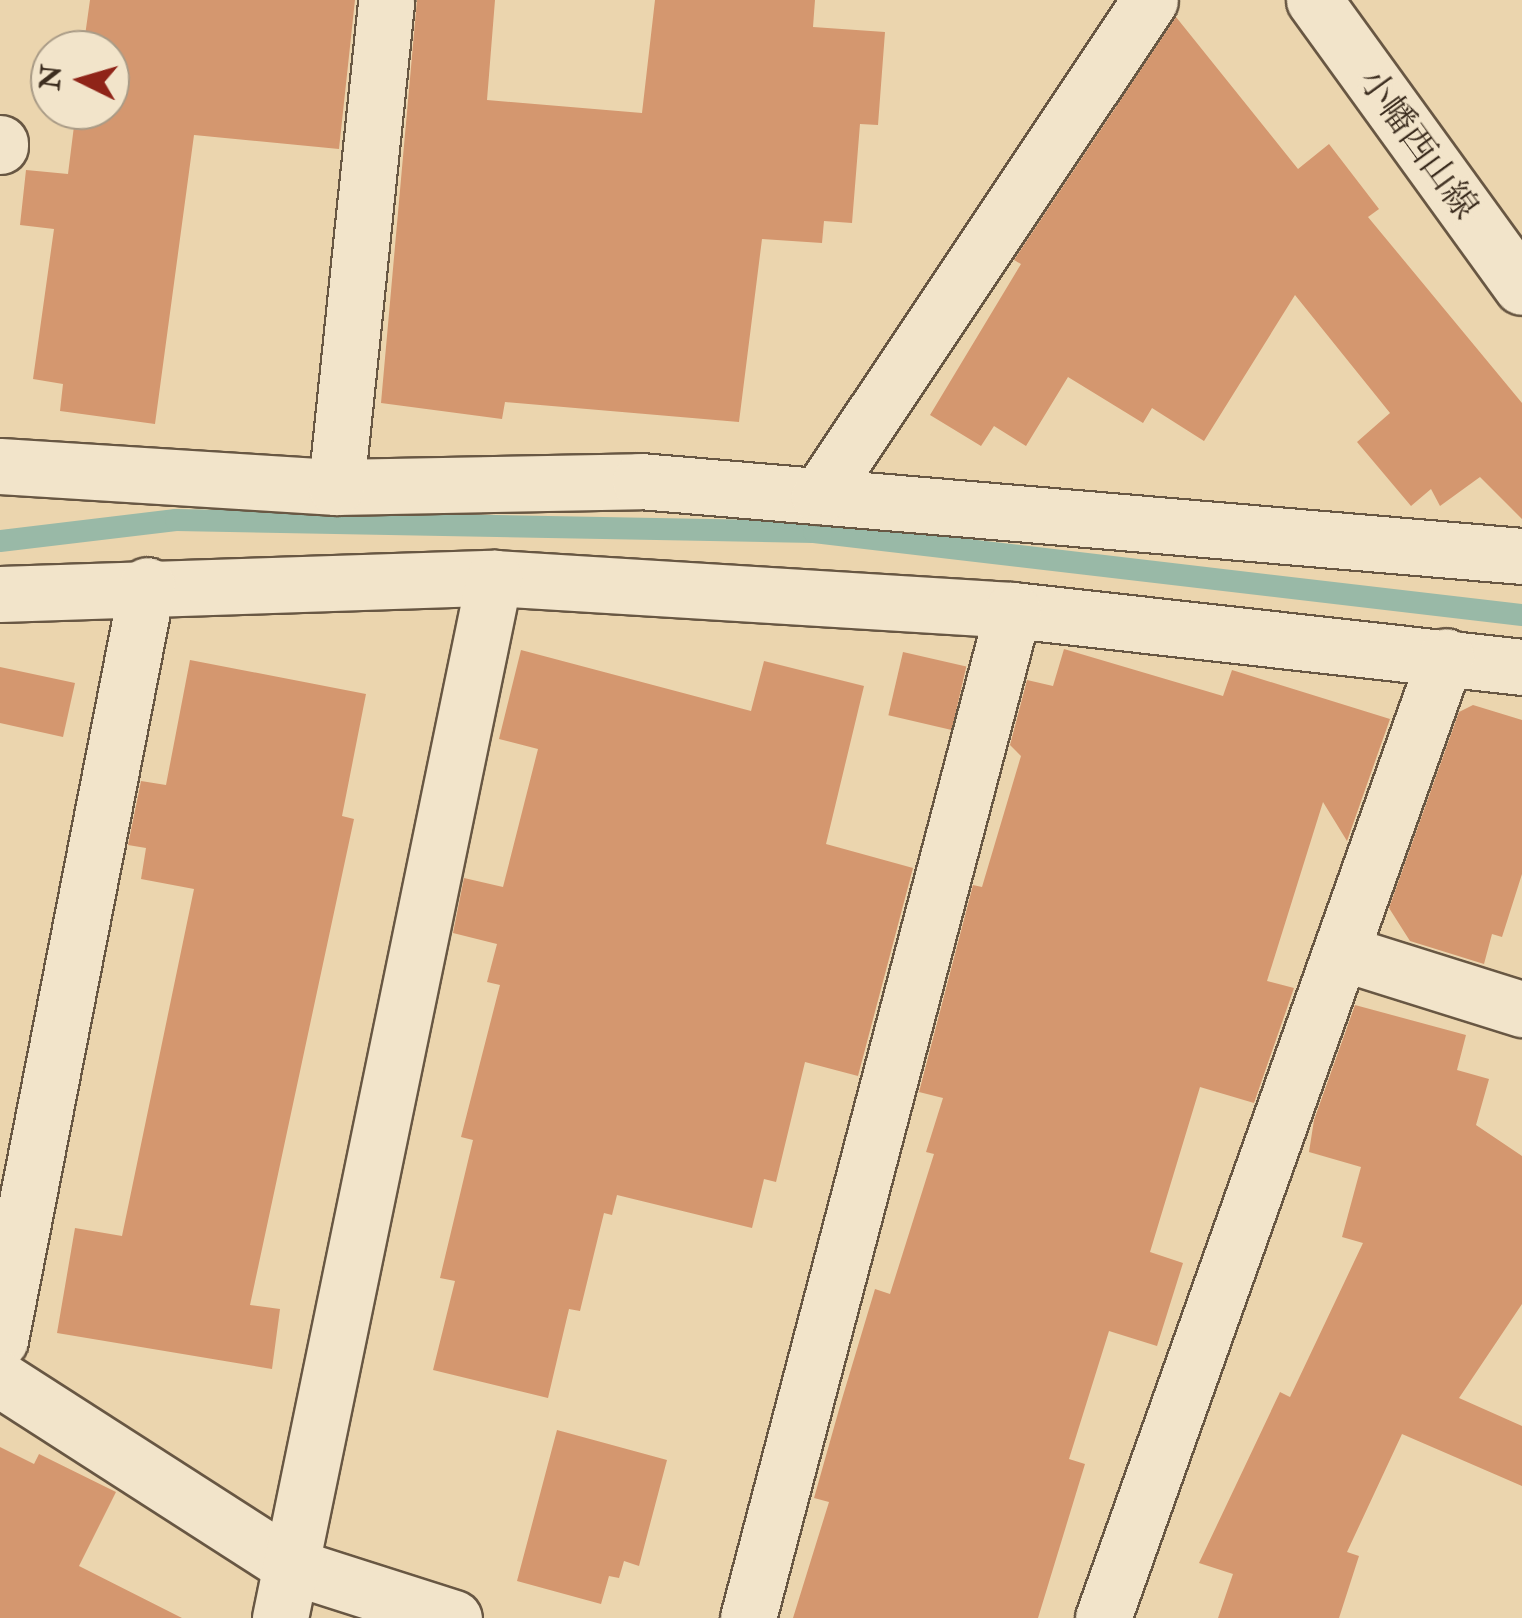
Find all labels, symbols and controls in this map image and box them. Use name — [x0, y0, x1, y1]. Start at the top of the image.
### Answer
north arrow — [30, 30, 130, 130]
street label: 小幡西山線 — [1350, 61, 1486, 227]
text: N — [33, 64, 70, 92]

